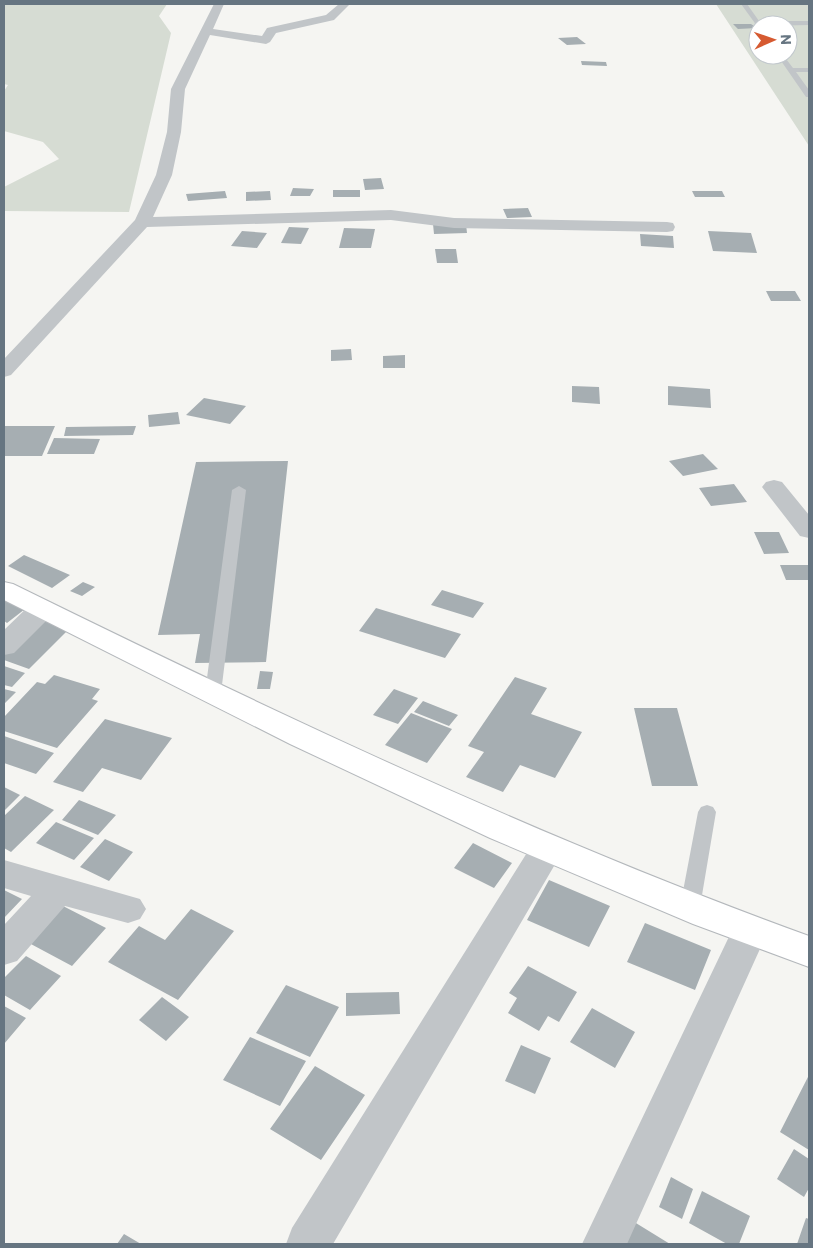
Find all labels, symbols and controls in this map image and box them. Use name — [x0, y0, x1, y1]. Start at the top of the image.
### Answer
north arrow — [748, 15, 798, 65]
text: N — [778, 34, 795, 45]

